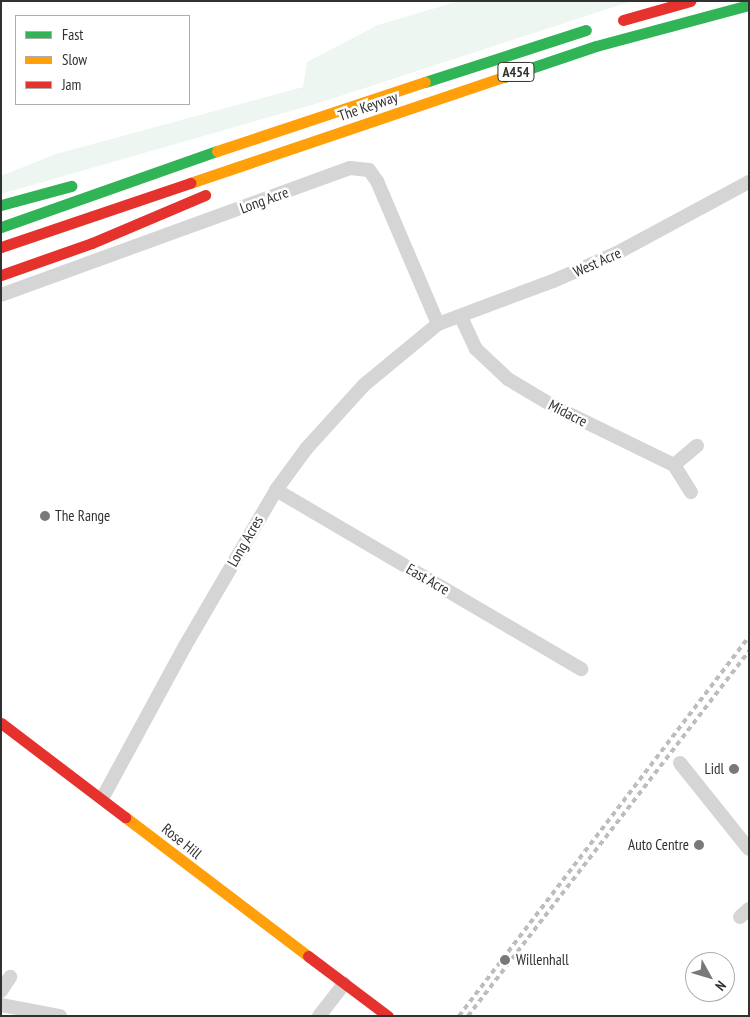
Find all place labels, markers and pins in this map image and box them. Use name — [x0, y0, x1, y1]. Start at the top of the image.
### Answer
place label: The Range — [55, 507, 110, 525]
marker: The Range — [39, 510, 51, 522]
place label: Lidl — [705, 760, 724, 778]
marker: Lidl — [728, 763, 740, 775]
place label: Auto Centre — [628, 836, 689, 854]
marker: Auto Centre — [693, 839, 705, 851]
place label: Willenhall — [516, 951, 569, 969]
marker: Willenhall — [498, 953, 512, 967]

